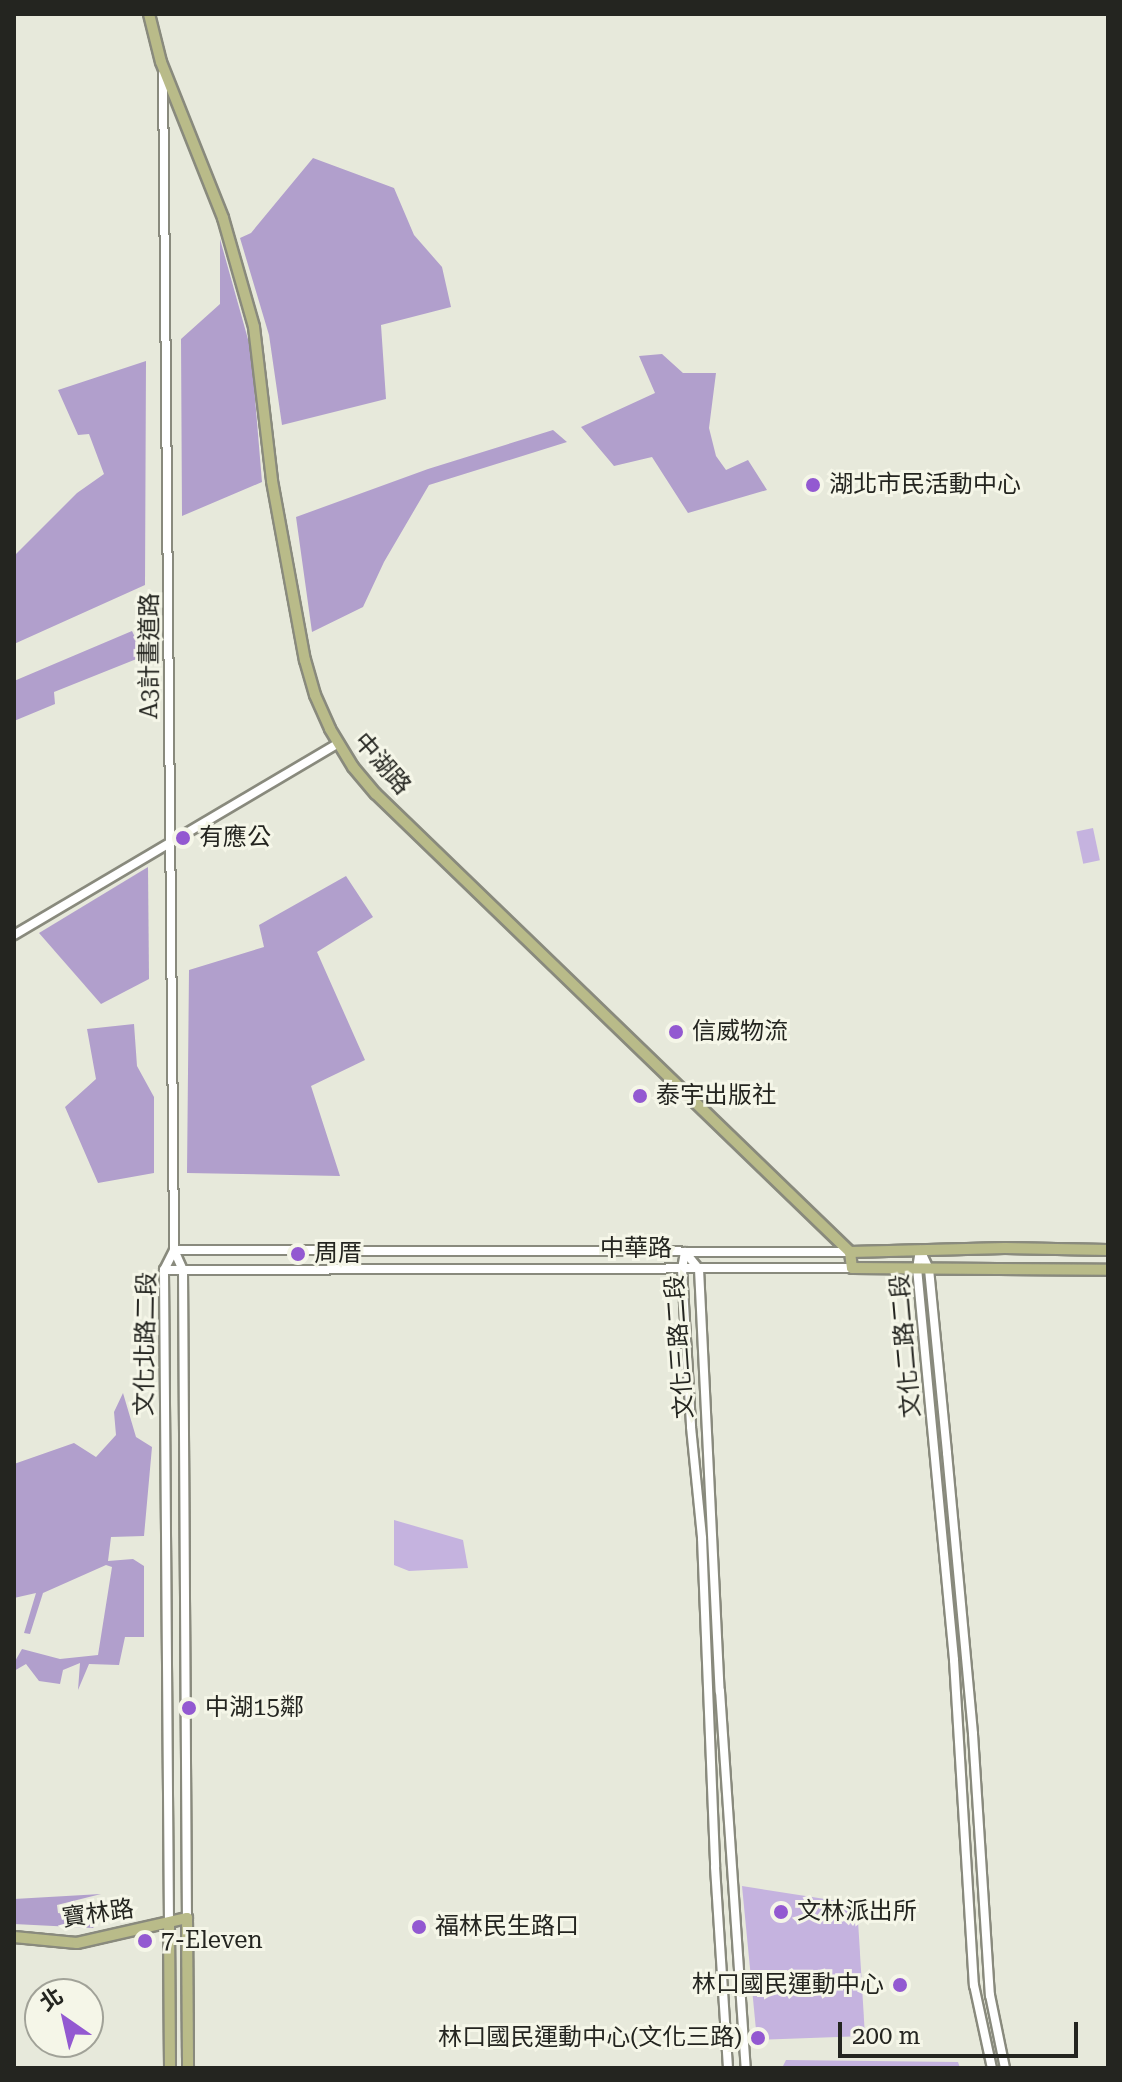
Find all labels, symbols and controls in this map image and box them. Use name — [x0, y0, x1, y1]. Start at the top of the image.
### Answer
place label: 湖北市民活動中心 — [829, 471, 1021, 499]
marker: 湖北市民活動中心 — [804, 476, 822, 494]
street label: A3計畫道路 — [136, 593, 164, 719]
street label: 中湖路 — [348, 727, 416, 801]
place label: 有應公 — [199, 824, 271, 852]
marker: 有應公 — [174, 829, 192, 847]
place label: 信威物流 — [692, 1018, 788, 1046]
marker: 信威物流 — [667, 1023, 685, 1041]
place label: 泰宇出版社 — [656, 1082, 776, 1110]
marker: 泰宇出版社 — [631, 1087, 649, 1105]
street label: 中華路 — [600, 1235, 672, 1263]
place label: 周厝 — [314, 1240, 362, 1268]
marker: 周厝 — [289, 1245, 307, 1263]
street label: 文化北路二段 — [130, 1272, 162, 1416]
street label: 文化二路二段 — [885, 1273, 927, 1419]
street label: 文化三路二段 — [661, 1274, 699, 1420]
place label: 中湖15鄰 — [205, 1694, 304, 1722]
marker: 中湖15鄰 — [180, 1699, 198, 1717]
street label: 寶林路 — [60, 1895, 136, 1933]
place label: 文林派出所 — [797, 1898, 917, 1926]
marker: 文林派出所 — [772, 1903, 790, 1921]
place label: 福林民生路口 — [435, 1913, 579, 1941]
marker: 福林民生路口 — [410, 1918, 428, 1936]
place label: 7-Eleven — [161, 1927, 263, 1955]
marker: 7-Eleven — [136, 1932, 154, 1950]
place label: 林口國民運動中心 — [692, 1971, 884, 1999]
marker: 林口國民運動中心 — [891, 1976, 909, 1994]
north arrow — [24, 1978, 104, 2058]
text: 北 — [35, 1983, 68, 2016]
scale bar — [842, 2006, 1082, 2056]
text: 200 m — [852, 2022, 920, 2050]
place label: 林口國民運動中心(文化三路) — [438, 2024, 742, 2052]
marker: 林口國民運動中心(文化三路) — [749, 2029, 767, 2047]

